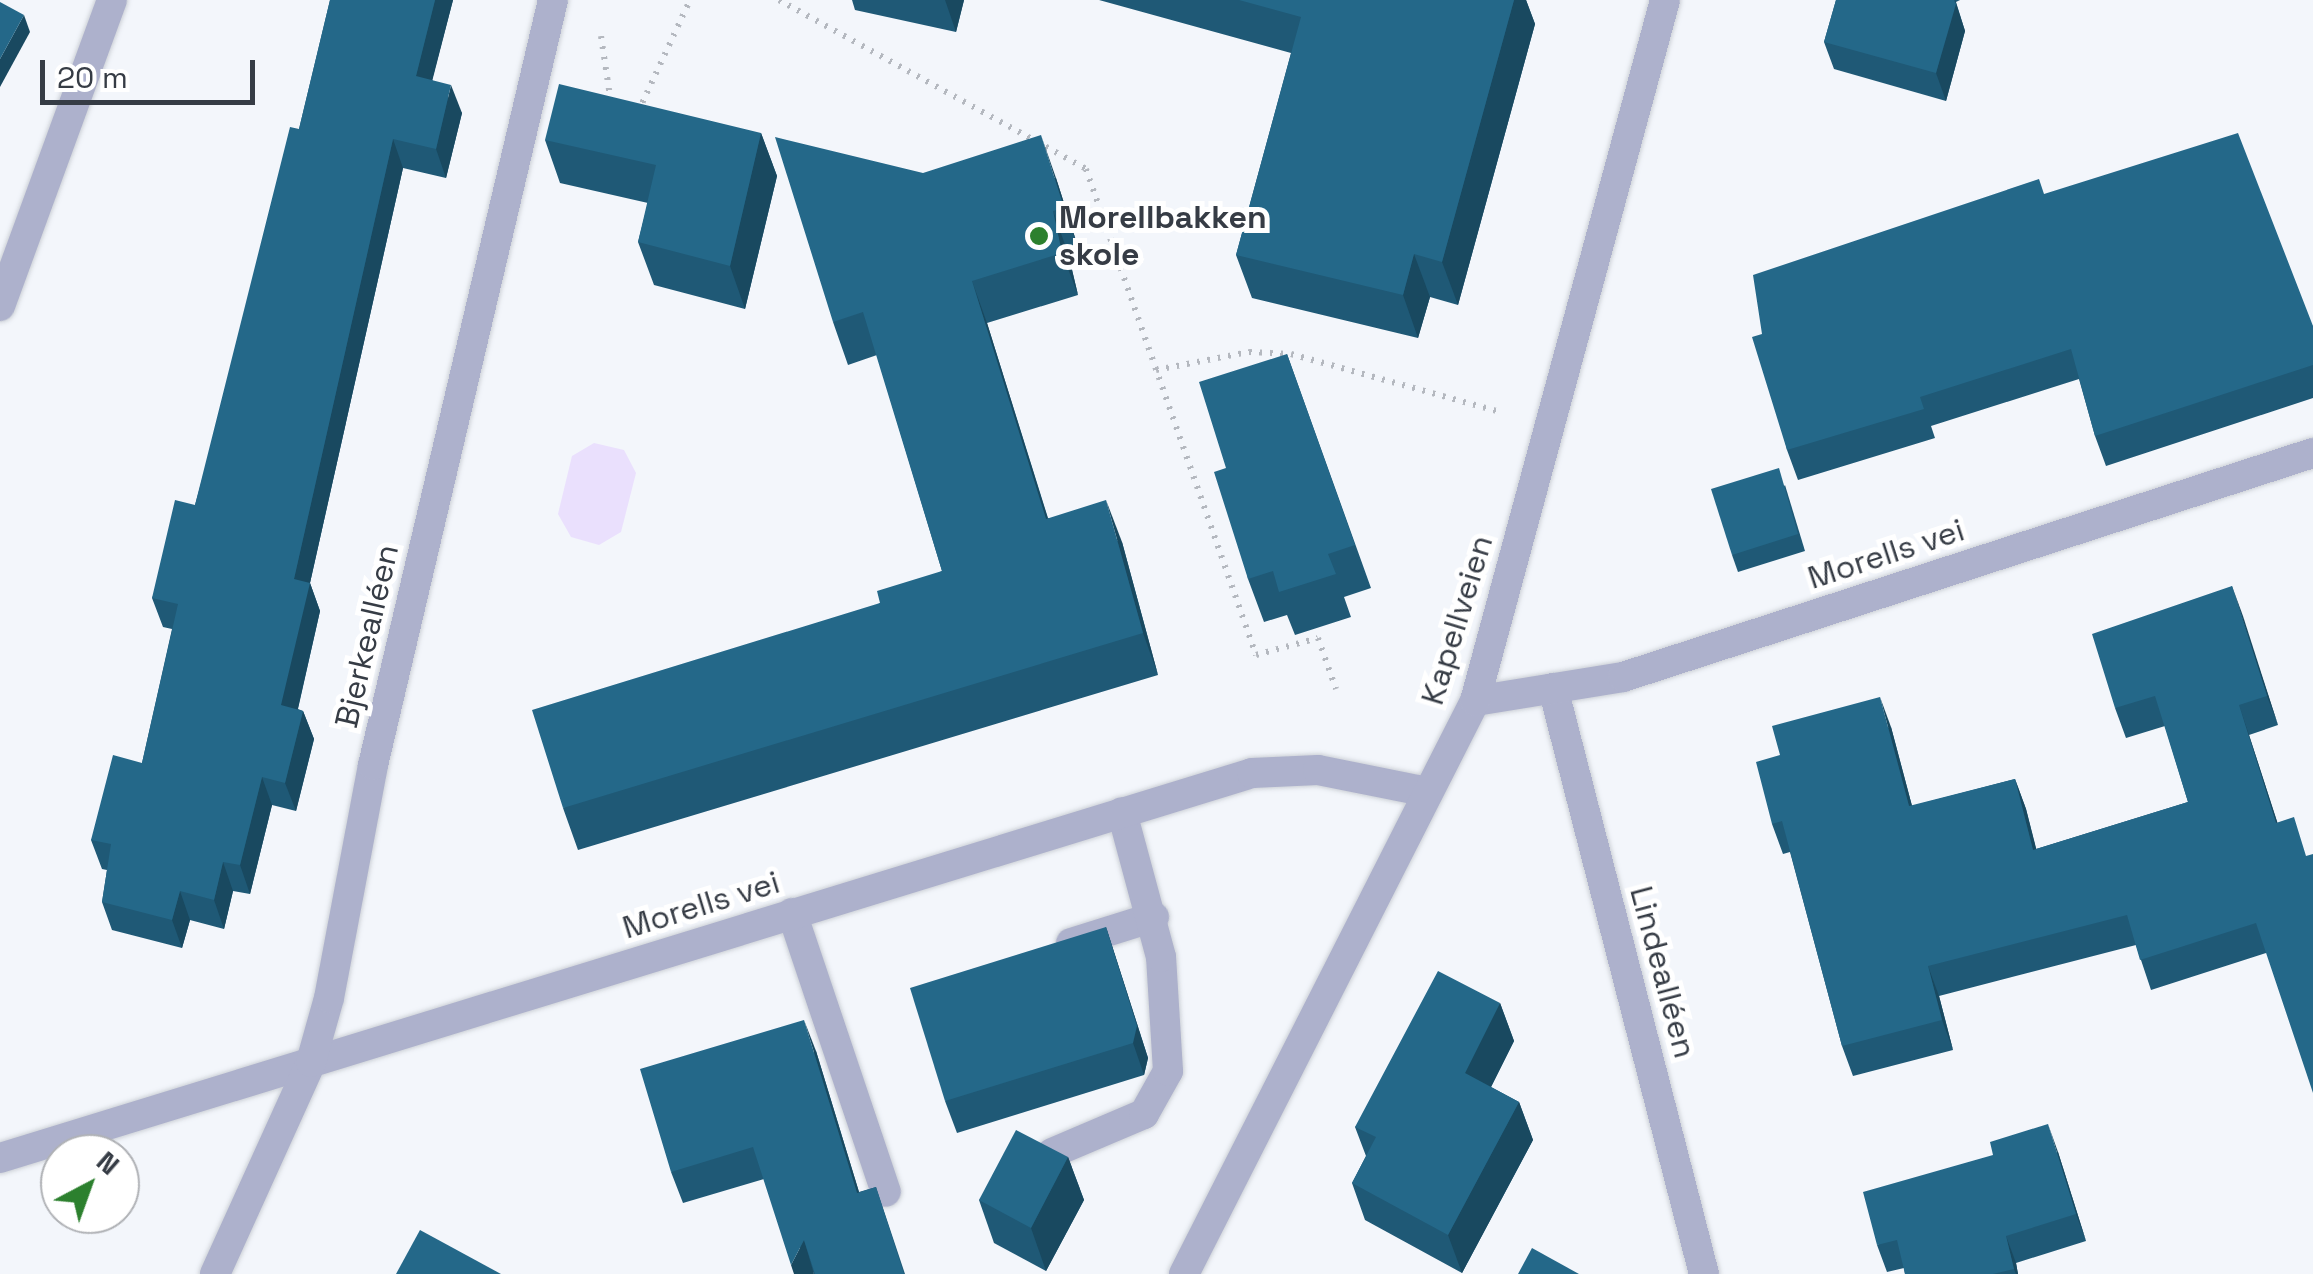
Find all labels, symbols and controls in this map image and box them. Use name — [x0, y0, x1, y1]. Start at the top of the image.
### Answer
scale bar — [45, 40, 260, 102]
text: 20 m — [57, 58, 128, 97]
place label: Morellbakken skole — [1059, 199, 1267, 274]
marker: Morellbakken skole — [1028, 225, 1050, 247]
street label: Morells vei — [1803, 511, 1969, 597]
street label: Kapellveien — [1413, 531, 1501, 709]
street label: Bjerkealléen — [327, 541, 407, 731]
street label: Morells vei — [618, 863, 784, 947]
street label: Lindealléen — [1622, 882, 1704, 1062]
north arrow — [40, 1134, 140, 1234]
text: N — [89, 1143, 127, 1183]

